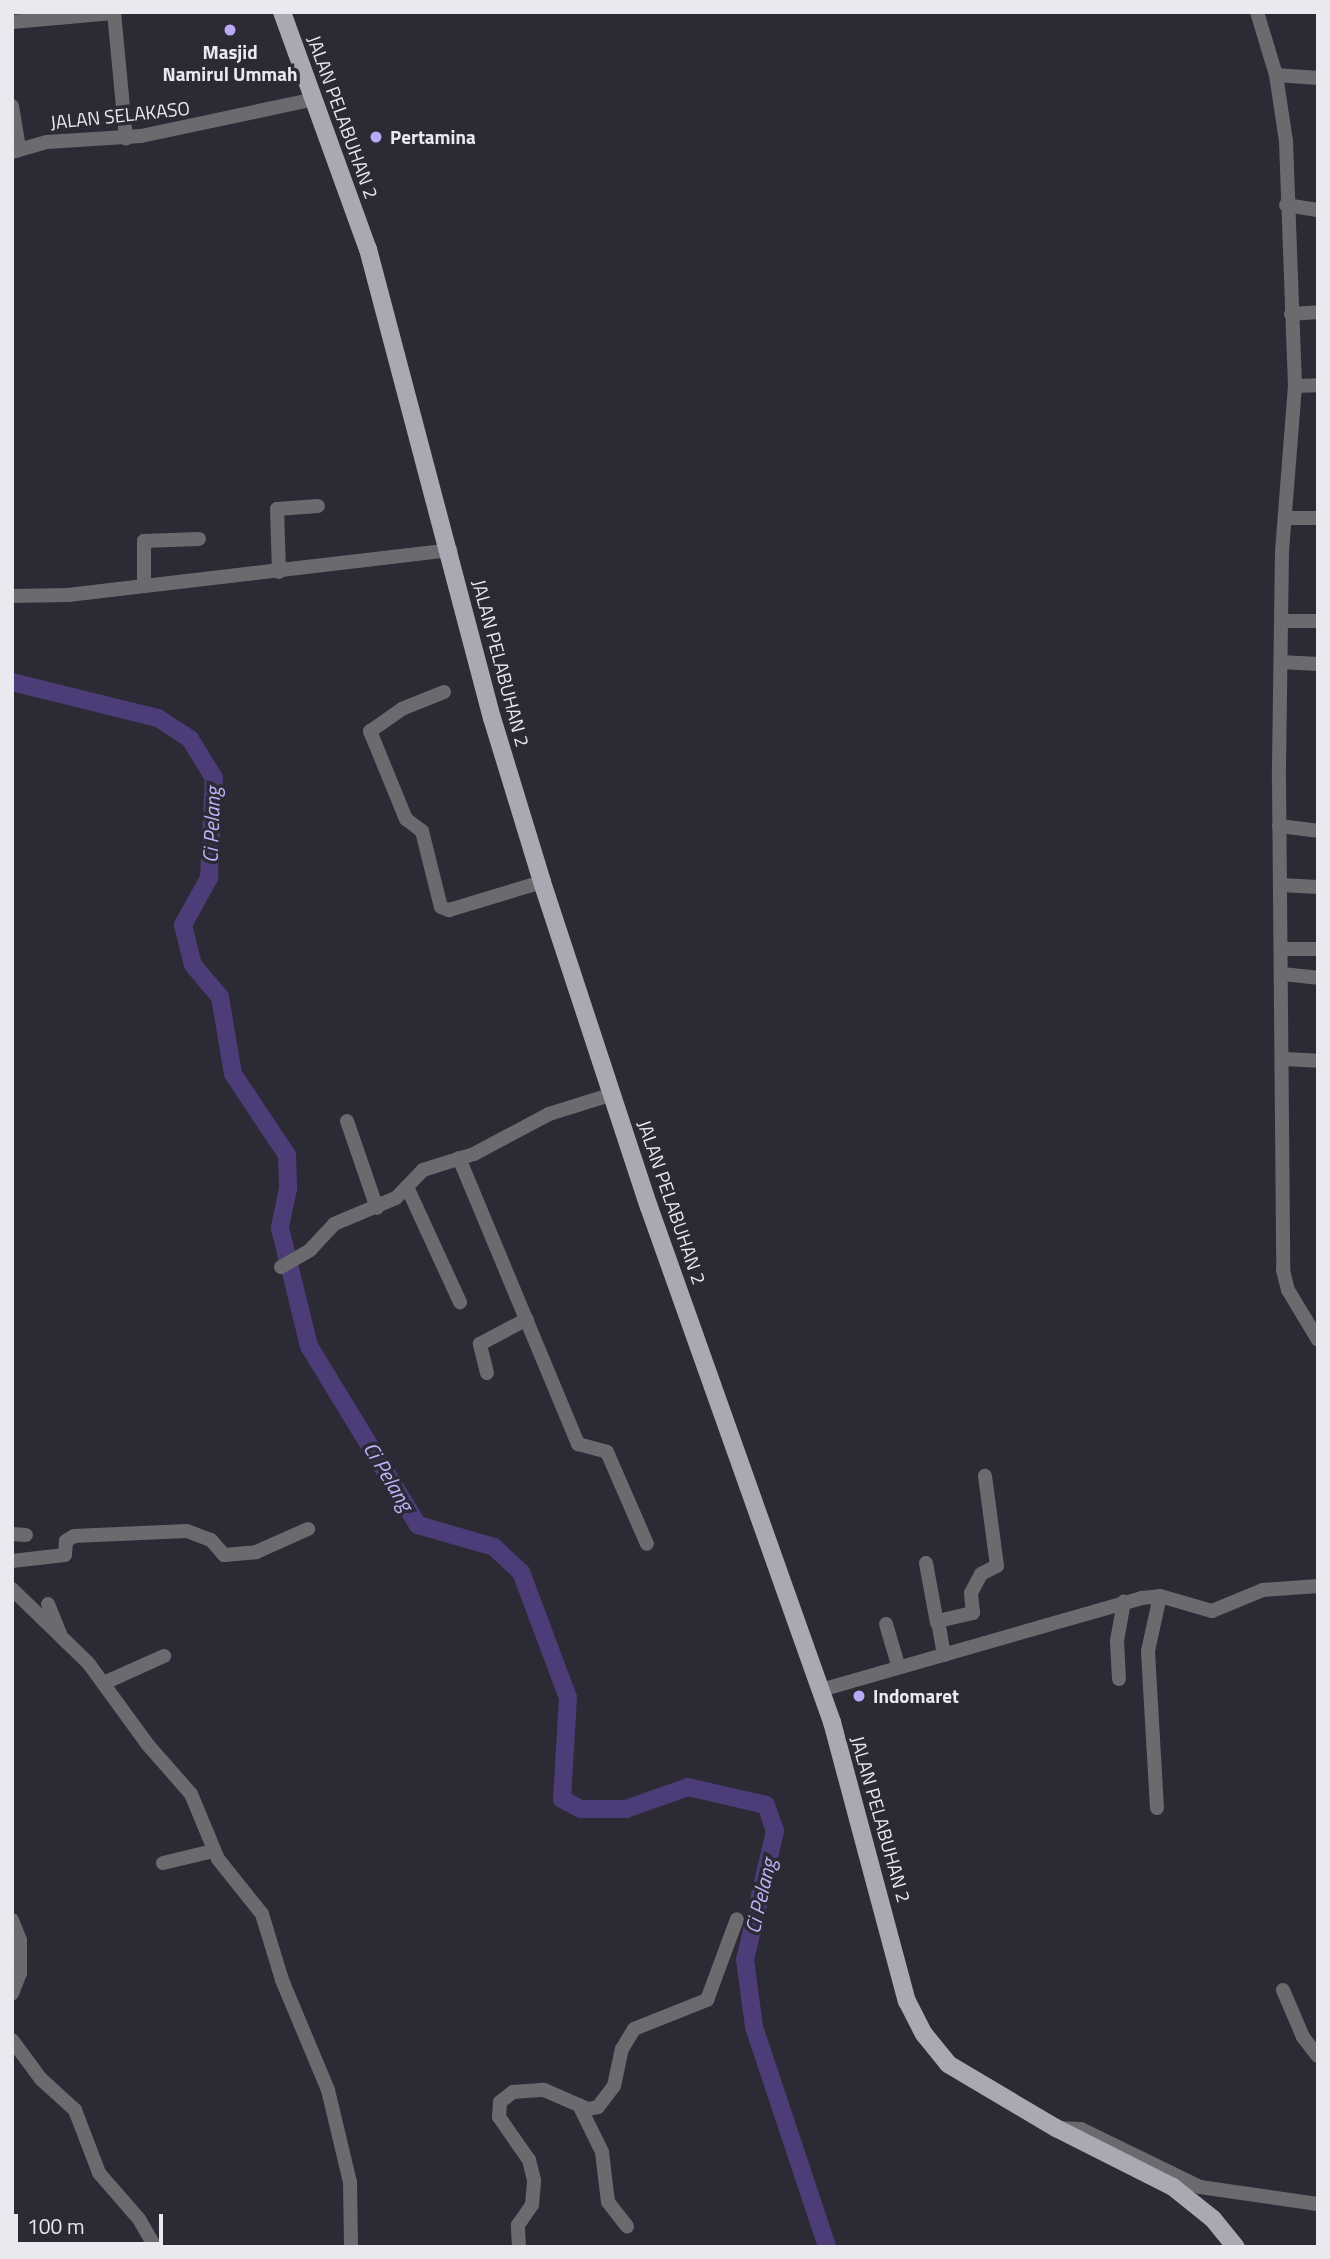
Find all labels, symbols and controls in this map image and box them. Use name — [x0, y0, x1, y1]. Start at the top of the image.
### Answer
marker: Masjid Namirul Ummah — [222, 22, 238, 38]
street label: JALAN PELABUHAN 2 — [303, 32, 383, 202]
place label: Masjid Namirul Ummah — [162, 41, 298, 85]
street label: JALAN SELAKASO — [49, 96, 191, 134]
place label: Pertamina — [390, 126, 476, 148]
marker: Pertamina — [368, 129, 384, 145]
street label: JALAN PELABUHAN 2 — [468, 577, 534, 749]
water label: Ci Pelang — [197, 787, 225, 863]
street label: JALAN PELABUHAN 2 — [633, 1117, 711, 1287]
water label: Ci Pelang — [359, 1437, 419, 1515]
place label: Indomaret — [873, 1685, 959, 1707]
marker: Indomaret — [851, 1688, 867, 1704]
street label: JALAN PELABUHAN 2 — [846, 1733, 916, 1905]
water label: Ci Pelang — [739, 1856, 781, 1936]
scale bar — [18, 2200, 166, 2244]
text: 100 m — [27, 2210, 84, 2242]

